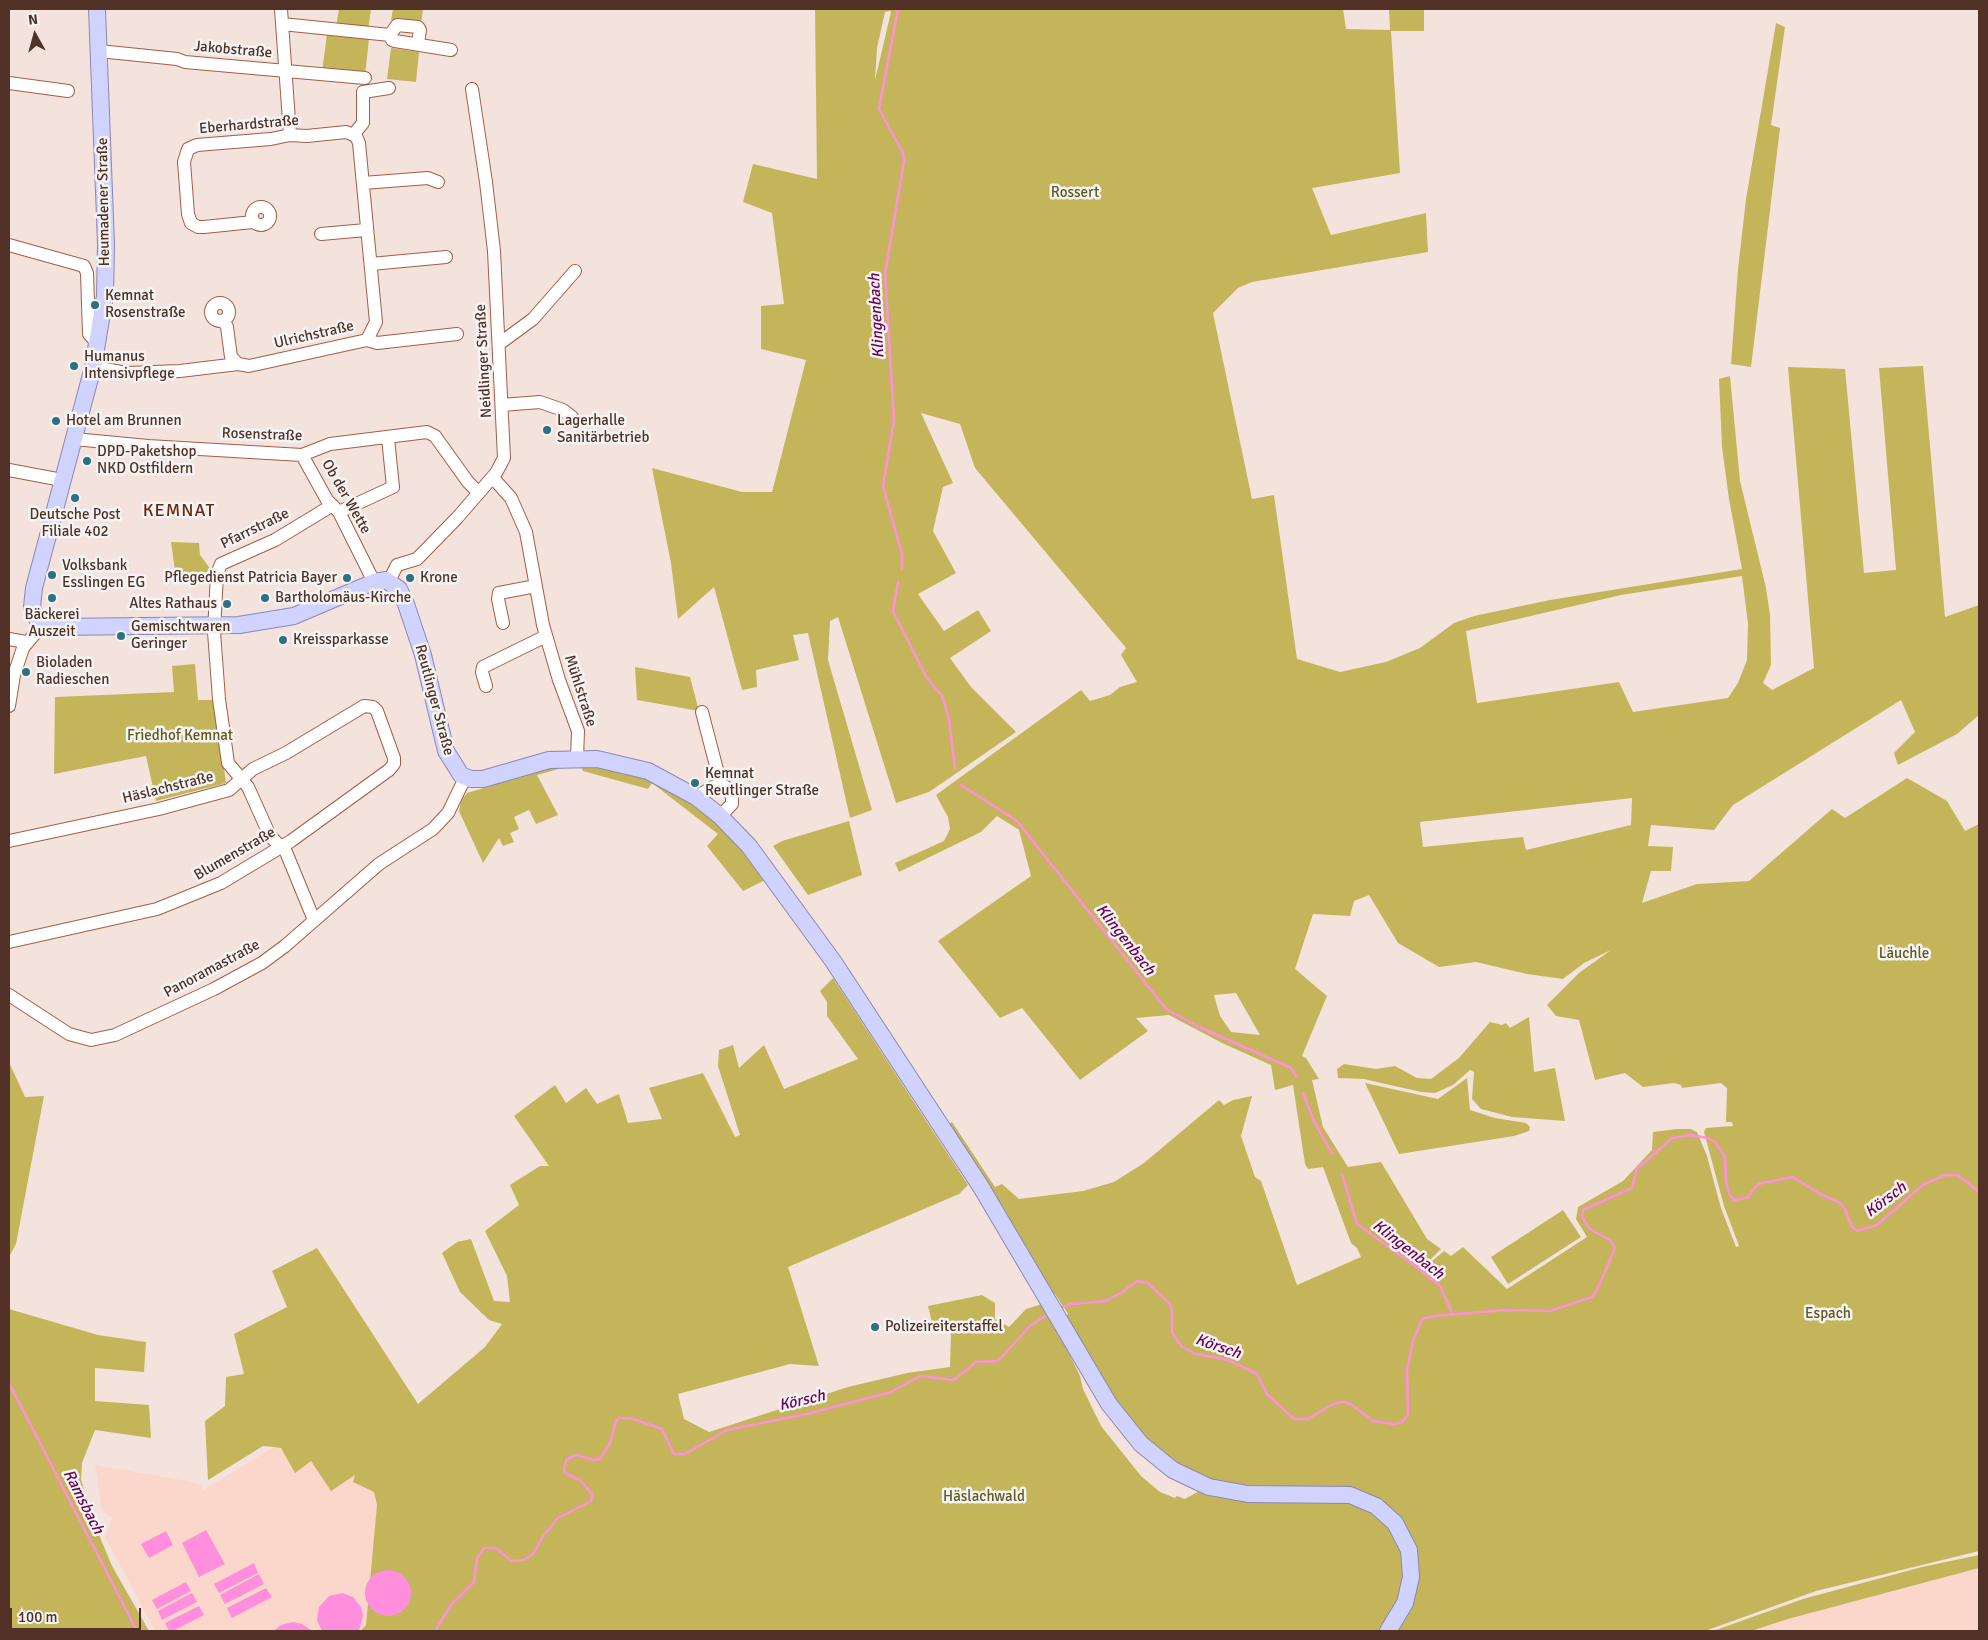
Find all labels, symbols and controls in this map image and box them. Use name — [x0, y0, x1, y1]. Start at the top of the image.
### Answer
north arrow — [10, 10, 60, 60]
text: N — [27, 11, 39, 29]
street label: Jakobstraße — [193, 38, 273, 62]
street label: Eberhardstraße — [198, 112, 300, 138]
street label: Heumadener Straße — [94, 137, 114, 267]
park label: Rossert — [1051, 184, 1099, 202]
water label: Klingenbach — [865, 273, 889, 359]
place label: Kemnat Rosenstraße — [105, 287, 186, 322]
marker: Kemnat Rosenstraße — [89, 299, 101, 311]
street label: Neidlinger Straße — [472, 304, 496, 418]
street label: Ulrichstraße — [272, 317, 356, 353]
place label: Humanus Intensivpflege — [84, 348, 175, 383]
marker: Humanus Intensivpflege — [68, 360, 80, 372]
place label: Hotel am Brunnen — [66, 412, 182, 430]
place label: Lagerhalle Sanitärbetrieb — [557, 412, 649, 447]
marker: Hotel am Brunnen — [50, 415, 62, 427]
marker: Lagerhalle Sanitärbetrieb — [541, 424, 553, 436]
street label: Rosenstraße — [221, 425, 303, 445]
place label: DPD-Paketshop NKD Ostfildern — [97, 443, 196, 478]
marker: DPD-Paketshop NKD Ostfildern — [81, 455, 93, 467]
street label: Ob der Wette — [317, 457, 375, 537]
marker: Deutsche Post Filiale 402 — [69, 492, 81, 504]
district label: KEMNAT — [142, 500, 216, 522]
street label: Pfarrstraße — [218, 505, 292, 553]
place label: Deutsche Post Filiale 402 — [29, 506, 121, 541]
place label: Volksbank Esslingen EG — [62, 557, 145, 592]
marker: Volksbank Esslingen EG — [46, 569, 58, 581]
place label: Pflegedienst Patricia Bayer — [164, 569, 337, 587]
place label: Krone — [420, 569, 458, 587]
marker: Pflegedienst Patricia Bayer — [341, 572, 353, 584]
marker: Krone — [404, 572, 416, 584]
place label: Bartholomäus-Kirche — [275, 589, 411, 607]
marker: Bäckerei Auszeit — [46, 592, 58, 604]
marker: Bartholomäus-Kirche — [259, 592, 271, 604]
place label: Altes Rathaus — [129, 595, 217, 613]
marker: Altes Rathaus — [221, 598, 233, 610]
place label: Bäckerei Auszeit — [24, 606, 80, 641]
place label: Gemischtwaren Geringer — [131, 618, 231, 653]
marker: Gemischtwaren Geringer — [115, 630, 127, 642]
place label: Kreissparkasse — [293, 631, 389, 649]
marker: Kreissparkasse — [277, 634, 289, 646]
street label: Reutlinger Straße — [411, 643, 457, 757]
street label: Mühlstraße — [560, 653, 600, 729]
place label: Bioladen Radieschen — [36, 654, 109, 689]
marker: Bioladen Radieschen — [20, 666, 32, 678]
park label: Friedhof Kemnat — [127, 727, 233, 745]
place label: Kemnat Reutlinger Straße — [705, 765, 819, 800]
street label: Häslachstraße — [121, 768, 215, 808]
marker: Kemnat Reutlinger Straße — [689, 777, 701, 789]
street label: Blumenstraße — [191, 823, 279, 885]
water label: Klingenbach — [1091, 901, 1159, 979]
street label: Panoramastraße — [161, 936, 263, 1002]
park label: Läuchle — [1879, 945, 1929, 963]
water label: Körsch — [1862, 1178, 1910, 1222]
water label: Klingenbach — [1369, 1216, 1447, 1284]
park label: Espach — [1805, 1305, 1851, 1323]
place label: Polizeireiterstaffel — [885, 1318, 1003, 1336]
marker: Polizeireiterstaffel — [869, 1321, 881, 1333]
water label: Körsch — [1193, 1330, 1243, 1364]
water label: Körsch — [777, 1386, 827, 1416]
water label: Ramsbach — [59, 1466, 107, 1538]
park label: Häslachwald — [943, 1488, 1025, 1506]
scale bar — [12, 1598, 144, 1630]
text: 100 m — [18, 1608, 58, 1626]

